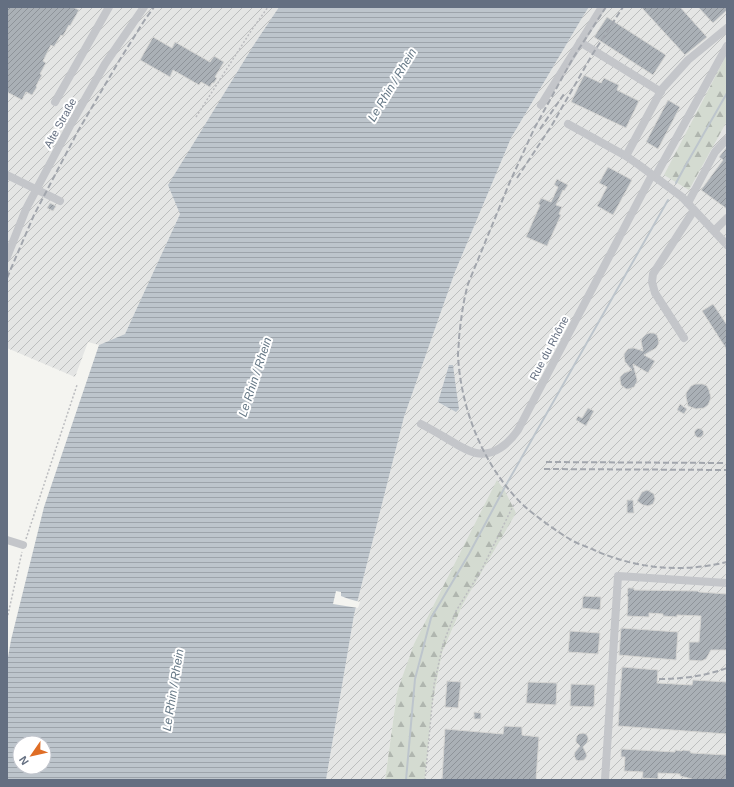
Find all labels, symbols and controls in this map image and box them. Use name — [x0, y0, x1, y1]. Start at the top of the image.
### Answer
water label: Le Rhin / Rhein — [365, 46, 419, 124]
street label: Alte Straße — [41, 96, 79, 150]
street label: Rue du Rhône — [527, 314, 571, 382]
water label: Le Rhin / Rhein — [236, 335, 275, 418]
water label: Le Rhin / Rhein — [160, 648, 186, 732]
north arrow — [12, 735, 52, 775]
text: N — [16, 754, 31, 767]

